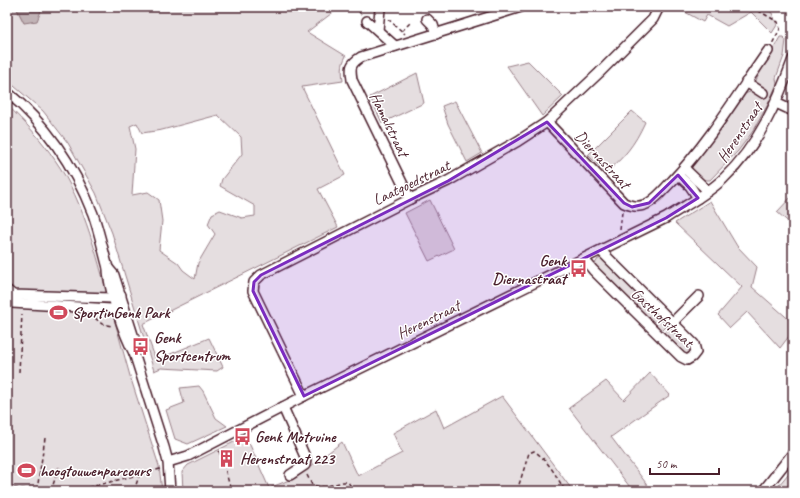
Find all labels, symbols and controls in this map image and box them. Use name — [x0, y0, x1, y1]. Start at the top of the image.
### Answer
street label: Hamalstraat — [365, 89, 414, 162]
street label: Herenstraat — [713, 97, 769, 166]
street label: Diernastraat — [570, 126, 636, 195]
street label: Laatgoedstraat — [370, 155, 455, 210]
place label: Genk Diernastraat — [492, 251, 569, 289]
bus stop icon: Genk Diernastraat — [569, 259, 589, 279]
street label: Gasthofstraat — [627, 284, 699, 353]
street label: Herenstraat — [394, 295, 466, 344]
sports icon: SportinGenk Park — [49, 302, 69, 322]
place label: SportinGenk Park — [72, 303, 172, 323]
place label: Genk Sportcentrum — [154, 328, 231, 366]
bus stop icon: Genk Sportcentrum — [131, 336, 151, 356]
bus stop icon: Genk Motruine — [232, 426, 252, 446]
place label: Genk Motruine — [255, 427, 337, 447]
building icon: Herenstraat 223 — [217, 448, 237, 468]
place label: Herenstraat 223 — [240, 449, 336, 469]
scale bar — [650, 450, 719, 476]
text: 50 m — [656, 456, 678, 472]
sports icon: hoogtouwenparcours — [17, 460, 37, 480]
place label: hoogtouwenparcours — [40, 461, 152, 481]

